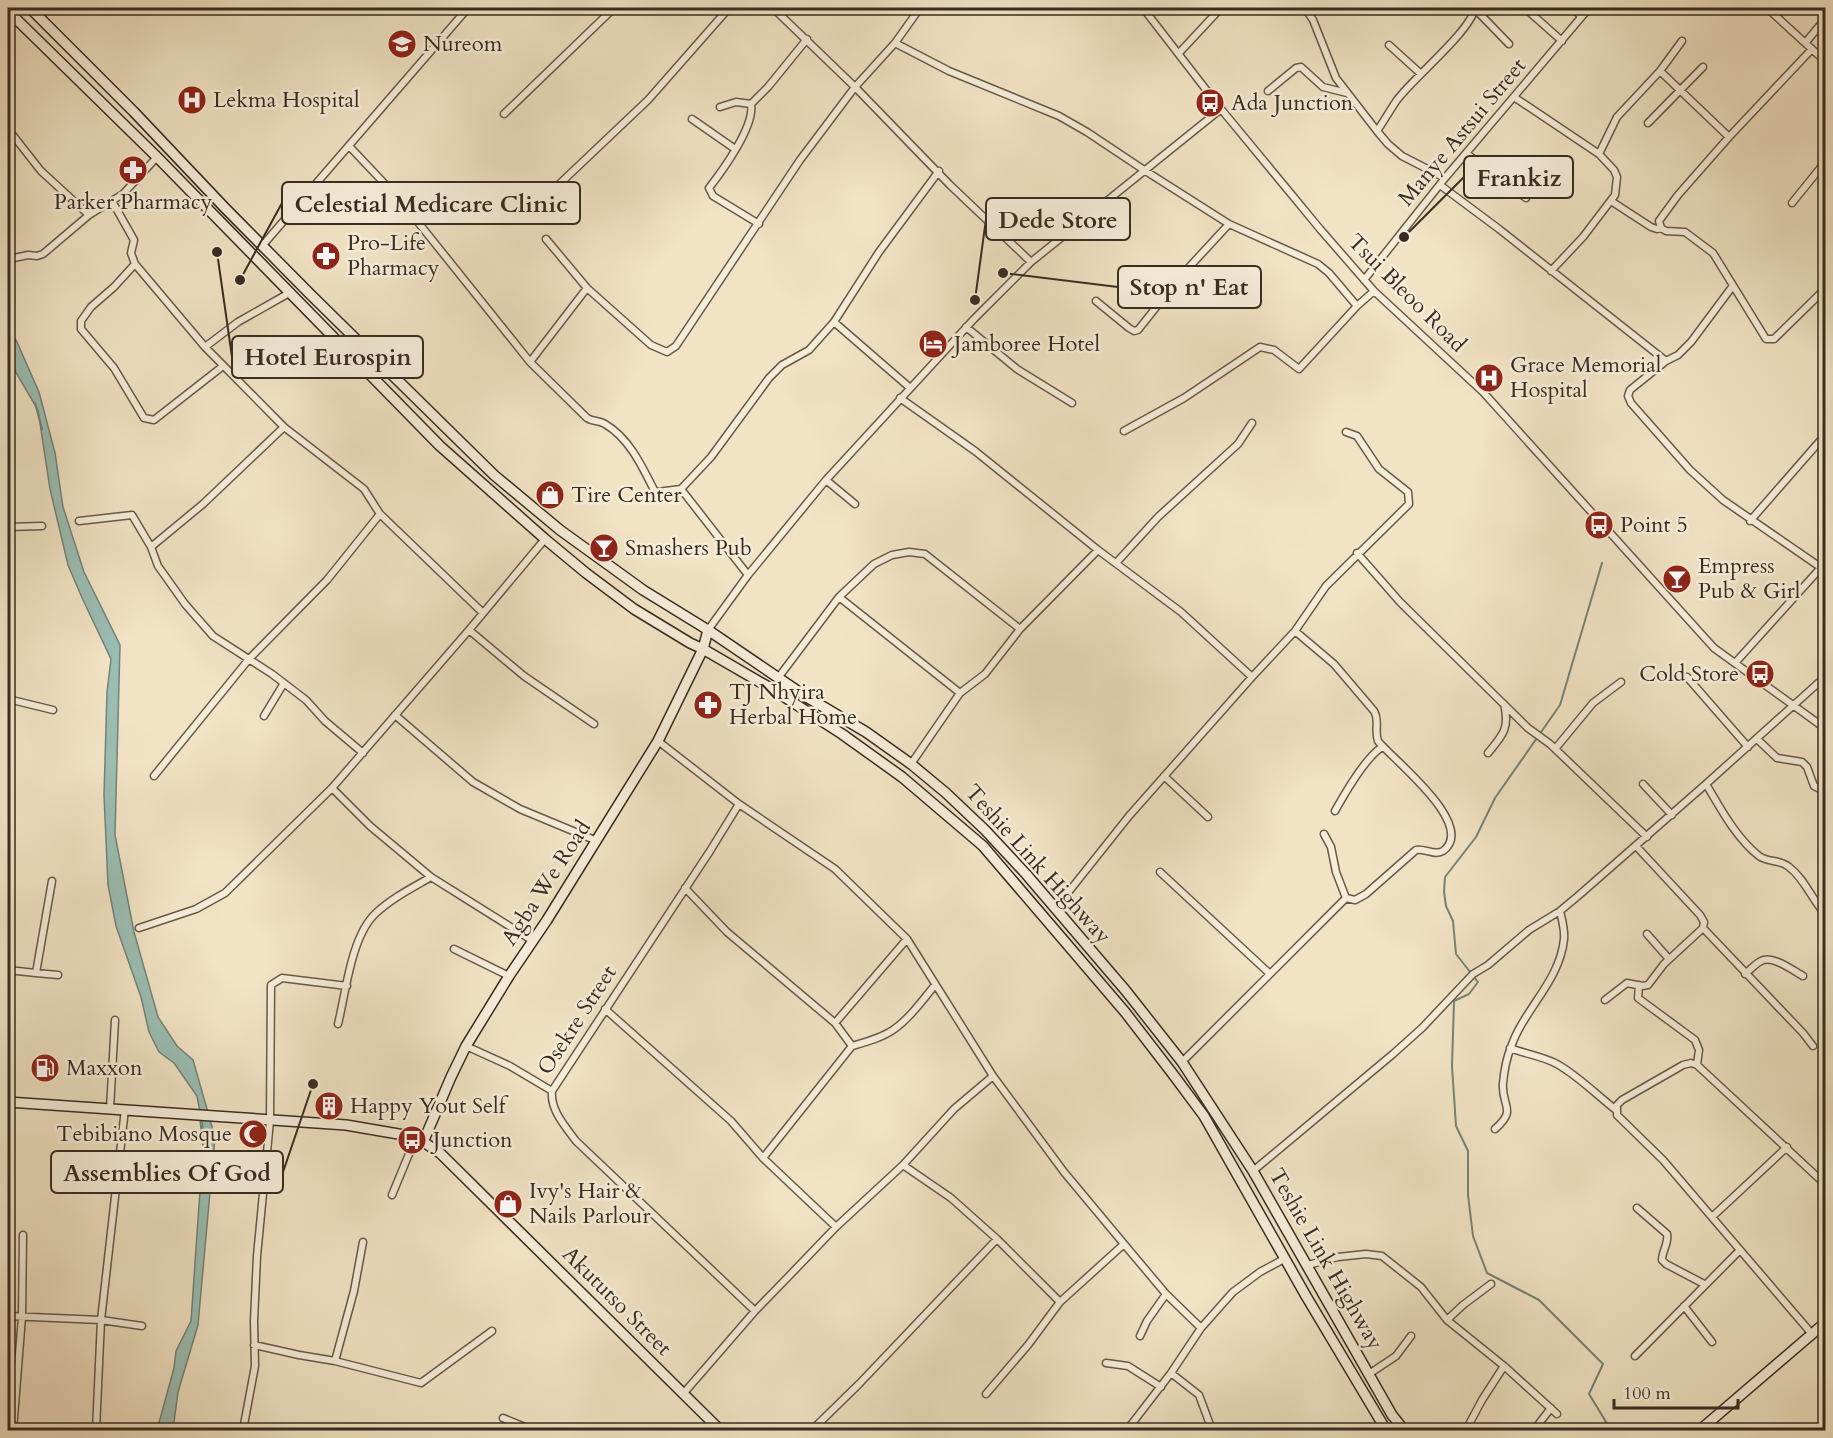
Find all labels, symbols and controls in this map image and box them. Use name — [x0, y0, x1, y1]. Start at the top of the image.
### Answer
school or university icon: Nureom — [386, 28, 418, 60]
place label: Nureom — [423, 29, 503, 59]
street label: Manye Astsui Street — [1391, 52, 1533, 212]
hospital icon: Lekma Hospital — [176, 84, 208, 116]
place label: Lekma Hospital — [213, 85, 360, 115]
bus stop icon: Ada Junction — [1194, 87, 1226, 119]
place label: Ada Junction — [1231, 88, 1354, 118]
pharmacy icon: Parker Pharmacy — [117, 154, 149, 186]
callout: Frankiz — [1464, 156, 1573, 198]
text: Frankiz — [1476, 162, 1562, 195]
callout: Celestial Medicare Clinic — [282, 182, 580, 224]
place label: Parker Pharmacy — [54, 187, 213, 217]
text: Celestial Medicare Clinic — [294, 188, 568, 221]
callout: Dede Store — [986, 198, 1130, 240]
text: Dede Store — [998, 204, 1118, 237]
street label: Tsui Bleoo Road — [1341, 227, 1473, 359]
place label: Pro-Life Pharmacy — [347, 228, 440, 283]
pharmacy icon: Pro-Life Pharmacy — [310, 240, 342, 272]
callout: Stop n' Eat — [1118, 266, 1261, 308]
text: Stop n' Eat — [1130, 271, 1249, 304]
hotel icon: Jamboree Hotel — [917, 328, 949, 360]
place label: Jamboree Hotel — [951, 329, 1100, 359]
callout: Hotel Eurospin — [232, 336, 423, 378]
text: Hotel Eurospin — [244, 341, 412, 374]
place label: Grace Memorial Hospital — [1510, 350, 1662, 405]
hospital icon: Grace Memorial Hospital — [1473, 362, 1505, 394]
shop icon: Tire Center — [534, 479, 566, 511]
place label: Tire Center — [571, 480, 683, 510]
bus stop icon: Point 5 — [1583, 509, 1615, 541]
place label: Point 5 — [1620, 510, 1688, 540]
bar icon: Smashers Pub — [588, 532, 620, 564]
place label: Smashers Pub — [625, 533, 752, 563]
place label: Empress Pub & Girl — [1698, 551, 1801, 606]
bar icon: Empress Pub & Girl — [1661, 563, 1693, 595]
bus stop icon: Cold Store — [1744, 658, 1776, 690]
place label: Cold Store — [1639, 659, 1739, 689]
place label: TJ Nhyira Herbal Home — [729, 677, 857, 732]
pharmacy icon: TJ Nhyira Herbal Home — [692, 689, 724, 721]
street label: Teshie Link Highway — [958, 778, 1118, 951]
street label: Agba We Road — [494, 814, 598, 951]
street label: Osekre Street — [530, 959, 624, 1081]
fuel station icon: Maxxon — [29, 1052, 61, 1084]
place label: Maxxon — [66, 1053, 143, 1083]
building icon: Happy Yout Self — [313, 1090, 345, 1122]
place label: Happy Yout Self — [350, 1091, 509, 1121]
mosque icon: Tebibiano Mosque — [237, 1118, 269, 1150]
place label: Tebibiano Mosque — [56, 1119, 232, 1149]
bus stop icon: Junction — [396, 1124, 428, 1156]
place label: Junction — [430, 1125, 513, 1155]
callout: Assemblies Of God — [51, 1151, 283, 1193]
text: Assemblies Of God — [63, 1157, 271, 1190]
street label: Teshie Link Highway — [1262, 1163, 1390, 1356]
place label: Ivy's Hair & Nails Parlour — [529, 1176, 651, 1231]
shop icon: Ivy's Hair & Nails Parlour — [492, 1188, 524, 1220]
street label: Akututso Street — [556, 1240, 678, 1362]
scale bar — [1614, 1372, 1738, 1410]
text: 100 m — [1623, 1381, 1671, 1406]

